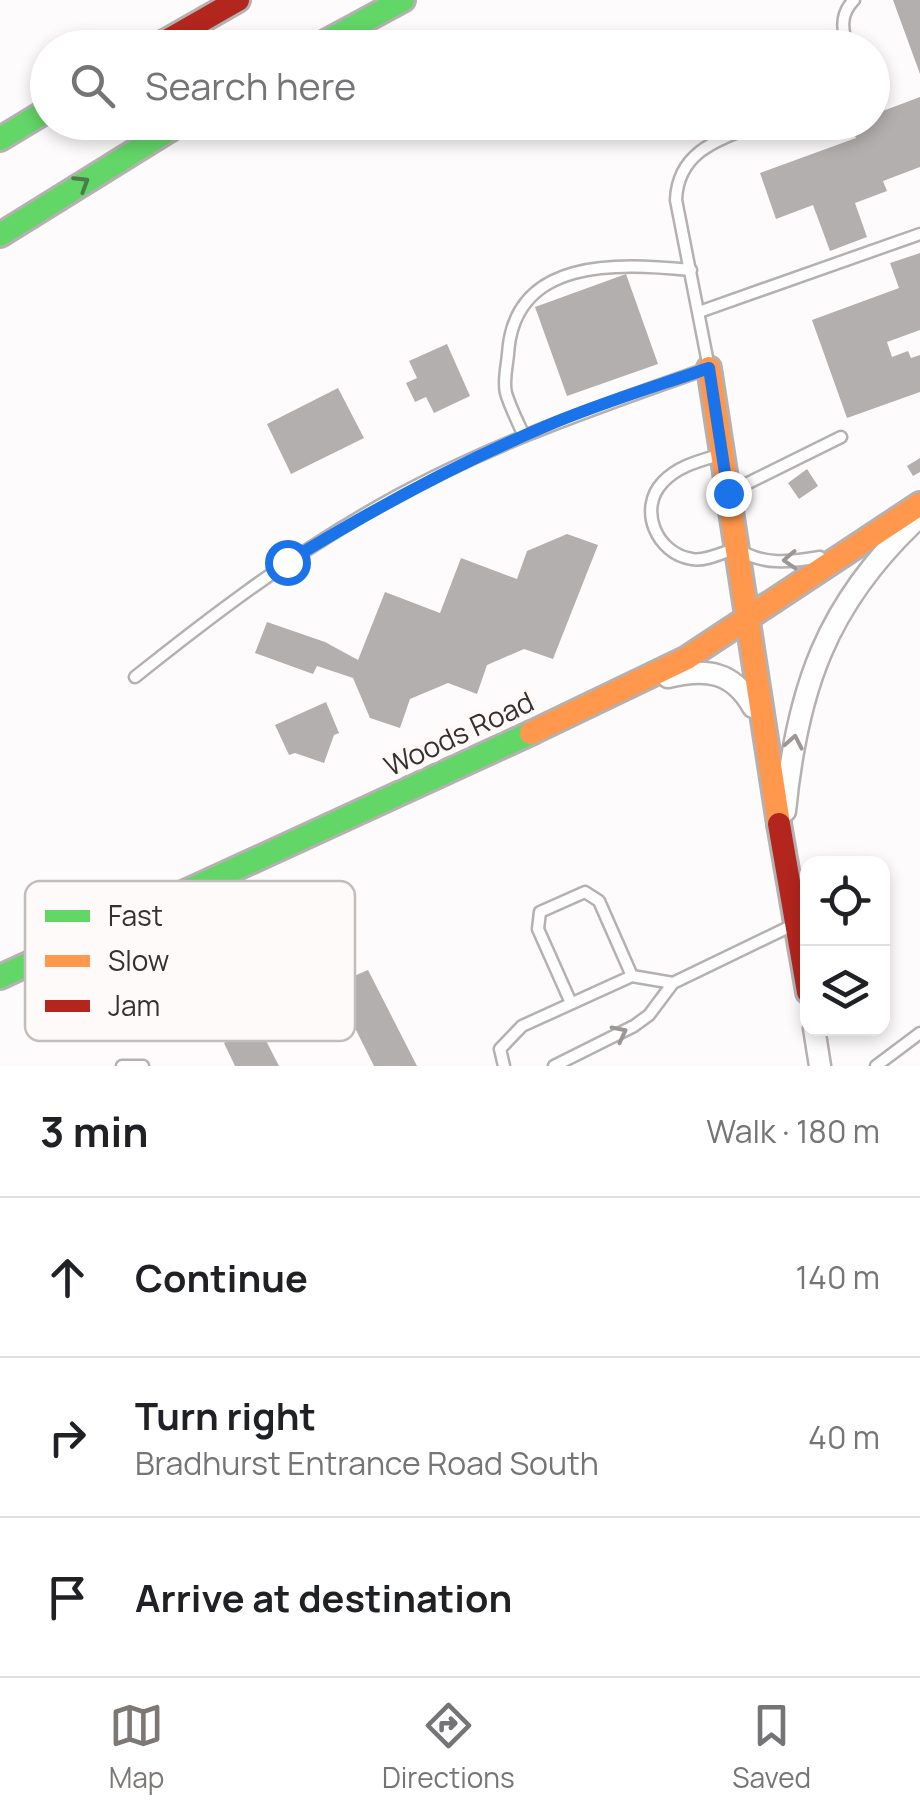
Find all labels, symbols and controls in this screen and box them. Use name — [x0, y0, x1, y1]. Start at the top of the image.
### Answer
search box — [30, 30, 890, 140]
icon: search — [65, 58, 120, 113]
text: Search here — [145, 59, 356, 111]
one-way arrow — [71, 176, 89, 195]
route end — [706, 471, 752, 517]
route start — [265, 540, 311, 586]
one-way arrow — [781, 549, 797, 570]
street label: Woods Road — [378, 682, 540, 784]
one-way arrow — [782, 733, 803, 750]
map controls — [800, 856, 890, 1036]
button: locate — [800, 856, 890, 946]
legend — [25, 881, 355, 1041]
text: Fast — [108, 896, 163, 934]
text: Slow — [108, 941, 169, 979]
button: layers — [800, 946, 890, 1036]
text: Jam — [108, 986, 160, 1024]
one-way arrow — [610, 1026, 628, 1045]
text: 3 min — [40, 1102, 149, 1160]
text: Walk · 180 m — [706, 1109, 880, 1153]
icon: ahead — [40, 1250, 95, 1305]
text: Continue — [135, 1251, 308, 1303]
text: 140 m — [796, 1255, 880, 1299]
text: Turn right — [135, 1389, 316, 1441]
icon: right — [40, 1410, 95, 1465]
text: 40 m — [808, 1415, 880, 1459]
text: Bradhurst Entrance Road South — [135, 1441, 599, 1485]
icon: arrive — [40, 1570, 95, 1625]
text: Arrive at destination — [135, 1571, 512, 1623]
tab: Map — [109, 1698, 164, 1796]
tab: Directions — [382, 1698, 515, 1796]
tab: Saved — [732, 1698, 811, 1796]

